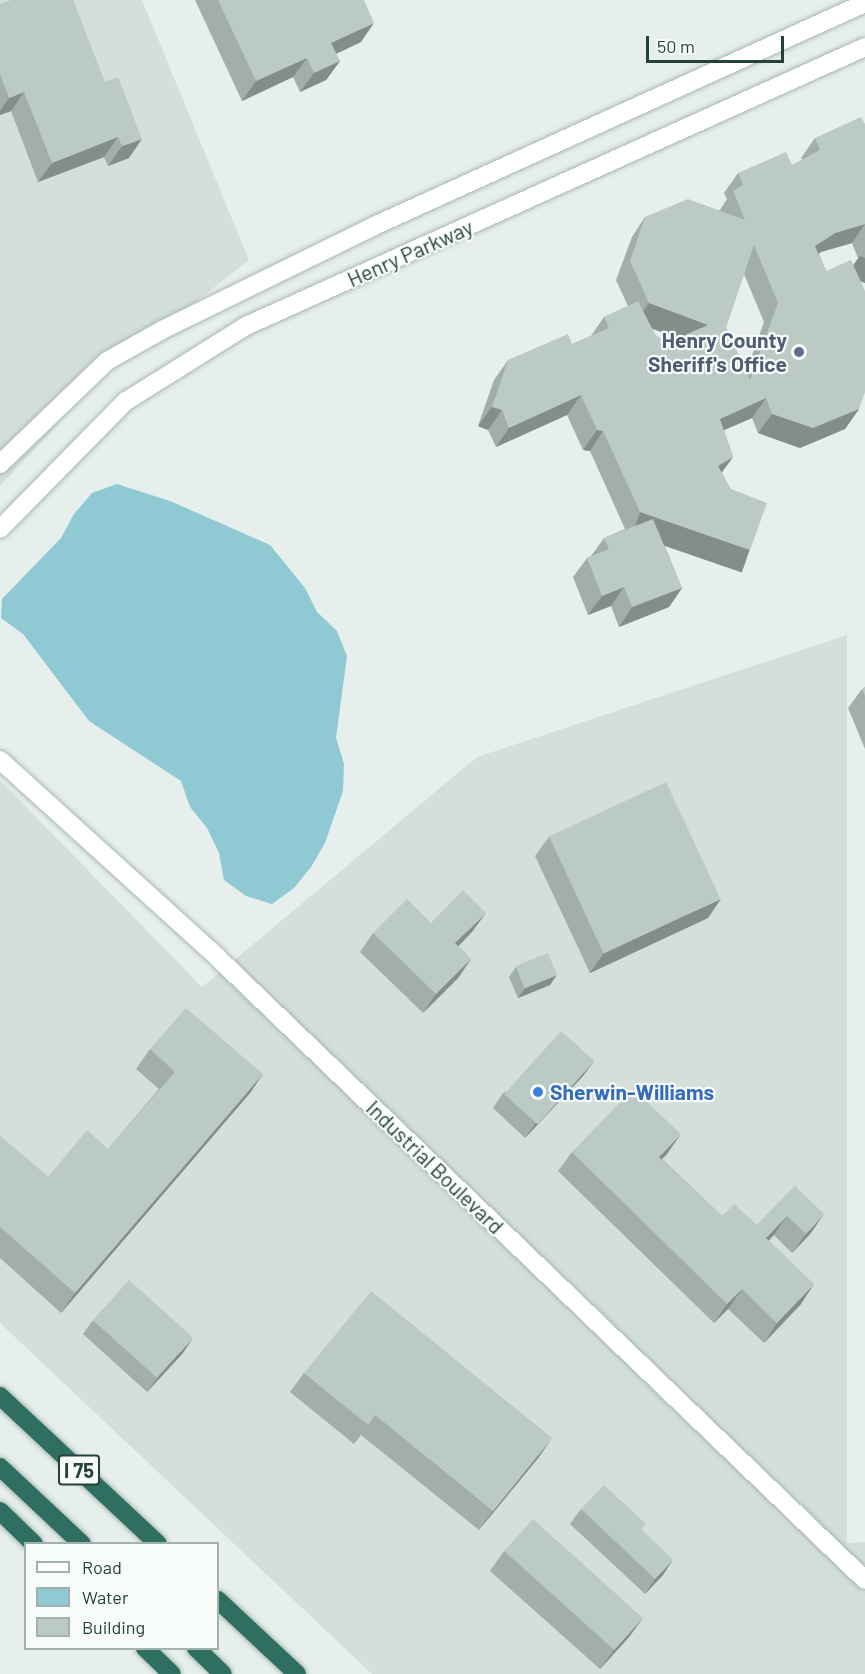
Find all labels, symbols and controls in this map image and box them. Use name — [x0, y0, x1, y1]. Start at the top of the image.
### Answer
scale bar — [649, 24, 787, 62]
text: 50 m — [657, 35, 695, 57]
street label: Henry Parkway — [343, 214, 477, 292]
place label: Henry County Sheriff's Office — [648, 327, 787, 377]
marker: Henry County Sheriff's Office — [792, 345, 806, 359]
place label: Sherwin-Williams — [550, 1079, 714, 1105]
marker: Sherwin-Williams — [531, 1085, 545, 1099]
street label: Industrial Boulevard — [361, 1095, 509, 1239]
road number: I 75 — [58, 1453, 100, 1487]
legend — [24, 1542, 219, 1650]
text: Road — [82, 1556, 122, 1578]
text: Water — [82, 1586, 129, 1608]
text: Building — [82, 1616, 145, 1638]

